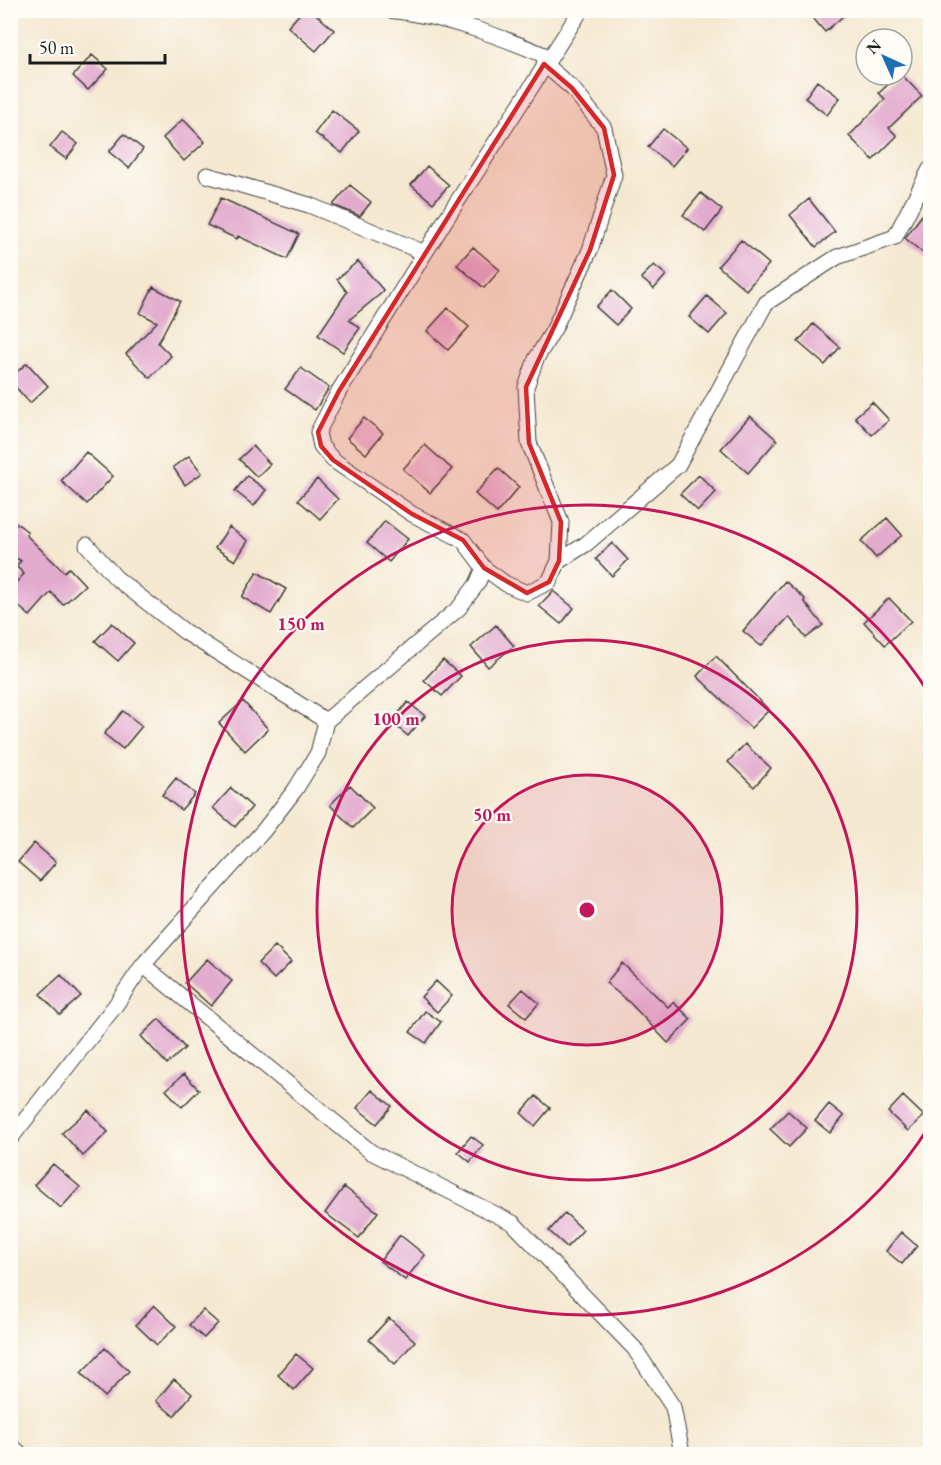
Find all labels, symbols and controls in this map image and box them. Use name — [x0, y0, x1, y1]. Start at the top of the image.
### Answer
scale bar — [30, 27, 165, 65]
north arrow — [854, 27, 914, 87]
text: N — [862, 35, 886, 59]
text: 50 m — [39, 36, 74, 59]
text: 150 m — [277, 612, 325, 635]
text: 100 m — [372, 707, 420, 730]
text: 50 m — [473, 803, 511, 826]
centre of rings — [577, 900, 597, 920]

